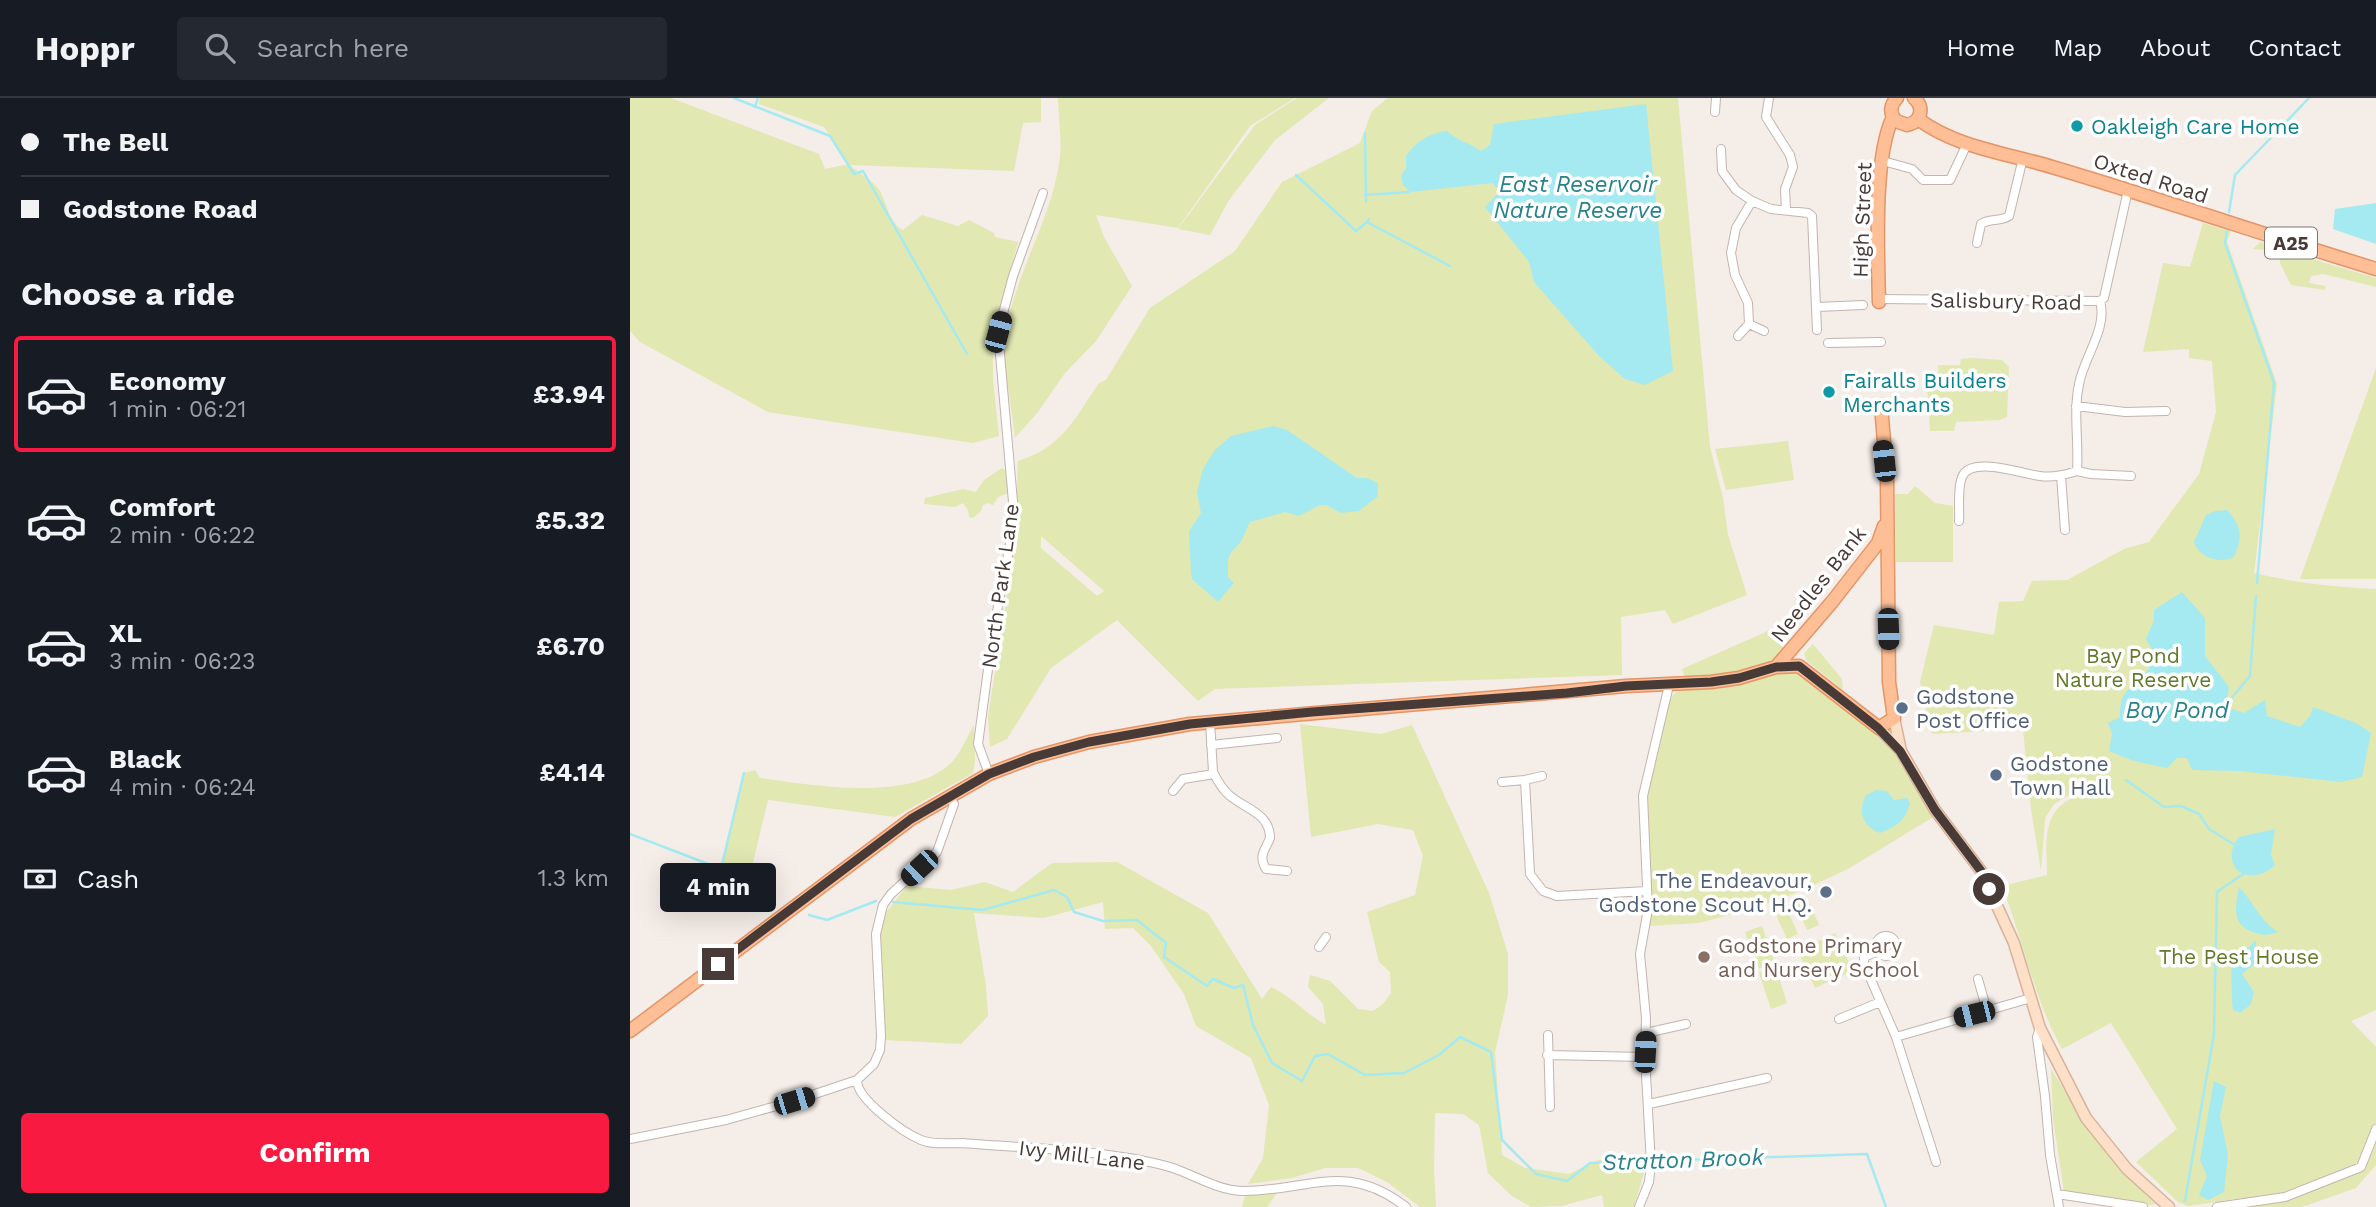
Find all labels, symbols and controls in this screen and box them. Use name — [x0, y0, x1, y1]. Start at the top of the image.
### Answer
search box — [177, 17, 667, 80]
text: Hoppr — [35, 29, 135, 68]
icon: search — [201, 29, 239, 67]
text: Search here — [257, 33, 409, 63]
text: Home — [1947, 34, 2015, 62]
text: Map — [2053, 34, 2102, 62]
text: About — [2140, 34, 2210, 62]
text: Contact — [2248, 34, 2341, 62]
place label: Oakleigh Care Home — [2091, 114, 2300, 139]
marker: Oakleigh Care Home — [2069, 118, 2085, 134]
text: The Bell — [63, 127, 168, 157]
street label: Oxted Road — [2091, 148, 2211, 208]
street label: High Street — [1847, 162, 1877, 278]
water label: East Reservoir Nature Reserve — [1494, 171, 1662, 224]
text: Godstone Road — [63, 194, 258, 224]
road number: A25 — [2265, 228, 2317, 258]
text: Choose a ride — [21, 275, 235, 313]
street label: Salisbury Road — [1930, 287, 2082, 315]
car — [983, 309, 1014, 355]
icon: car — [25, 363, 88, 426]
text: Economy — [109, 366, 226, 396]
place label: Fairalls Builders Merchants — [1843, 368, 2007, 417]
text: £3.94 — [533, 379, 605, 409]
marker: Fairalls Builders Merchants — [1821, 384, 1837, 400]
text: 1 min · 06:21 — [109, 396, 246, 423]
car — [1872, 439, 1897, 483]
icon: car — [25, 489, 88, 552]
text: Comfort — [109, 492, 215, 522]
street label: North Park Lane — [976, 502, 1024, 670]
text: £5.32 — [535, 505, 605, 535]
street label: Needles Bank — [1765, 521, 1871, 647]
text: 2 min · 06:22 — [109, 522, 255, 549]
car — [1877, 608, 1900, 650]
icon: car — [25, 615, 88, 678]
text: XL — [109, 618, 142, 648]
text: £6.70 — [536, 631, 605, 661]
park label: Bay Pond Nature Reserve — [2055, 643, 2211, 692]
text: 3 min · 06:23 — [109, 648, 255, 675]
place label: Godstone Post Office — [1916, 684, 2030, 733]
water label: Bay Pond — [2125, 697, 2229, 724]
marker: Godstone Post Office — [1894, 700, 1910, 716]
icon: car — [25, 741, 88, 804]
text: Black — [109, 744, 181, 774]
place label: Godstone Town Hall — [2010, 751, 2111, 800]
text: £4.14 — [539, 757, 605, 787]
marker: Godstone Town Hall — [1988, 767, 2004, 783]
text: 4 min · 06:24 — [109, 774, 256, 801]
car — [897, 846, 942, 890]
icon: cash — [21, 860, 59, 898]
callout: 4 min — [660, 862, 776, 912]
text: Cash — [77, 864, 139, 894]
text: 1.3 km — [538, 865, 609, 892]
place label: The Endeavour, Godstone Scout H.Q. — [1599, 868, 1812, 917]
route start — [1973, 873, 2005, 905]
text: 4 min — [686, 874, 750, 901]
marker: The Endeavour, Godstone Scout H.Q. — [1818, 884, 1834, 900]
place label: Godstone Primary and Nursery School — [1718, 933, 1919, 982]
park label: The Pest House — [2159, 944, 2319, 969]
route end — [702, 948, 734, 980]
marker: Godstone Primary and Nursery School — [1696, 949, 1712, 965]
car — [1952, 999, 1997, 1029]
car — [1634, 1030, 1657, 1074]
car — [771, 1085, 818, 1117]
button: Confirm — [21, 1113, 609, 1193]
street label: Ivy Mill Lane — [1017, 1135, 1147, 1175]
water label: Stratton Brook — [1602, 1144, 1766, 1176]

